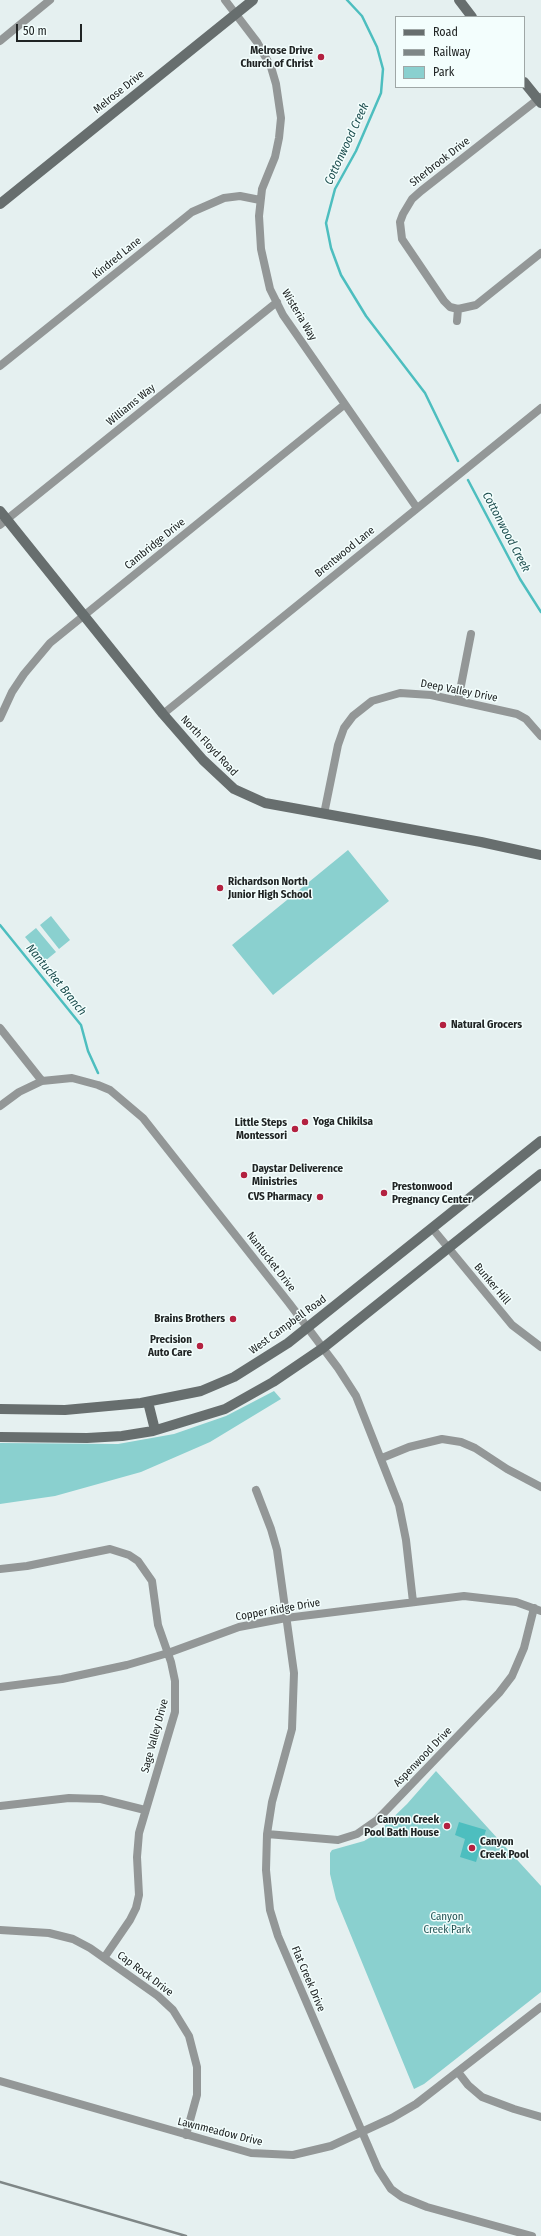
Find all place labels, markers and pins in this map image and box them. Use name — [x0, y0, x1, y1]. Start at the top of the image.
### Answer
place label: Melrose Drive Church of Christ — [241, 44, 313, 70]
marker: Melrose Drive Church of Christ — [316, 52, 326, 62]
place label: Richardson North Junior High School — [228, 875, 312, 901]
marker: Richardson North Junior High School — [215, 883, 225, 893]
place label: Natural Grocers — [451, 1018, 522, 1032]
marker: Natural Grocers — [438, 1020, 448, 1030]
place label: Yoga Chikilsa — [313, 1115, 373, 1129]
place label: Little Steps Montessori — [235, 1116, 287, 1142]
marker: Yoga Chikilsa — [300, 1117, 310, 1127]
marker: Little Steps Montessori — [290, 1124, 300, 1134]
place label: Daystar Deliverence Ministries — [252, 1162, 343, 1188]
marker: Daystar Deliverence Ministries — [239, 1170, 249, 1180]
place label: Prestonwood Pregnancy Center — [392, 1180, 472, 1206]
marker: Prestonwood Pregnancy Center — [379, 1188, 389, 1198]
place label: CVS Pharmacy — [248, 1190, 312, 1204]
marker: CVS Pharmacy — [315, 1192, 325, 1202]
place label: Brains Brothers — [154, 1312, 225, 1326]
marker: Brains Brothers — [228, 1314, 238, 1324]
place label: Precision Auto Care — [148, 1333, 192, 1359]
marker: Precision Auto Care — [195, 1341, 205, 1351]
place label: Canyon Creek Pool Bath House — [364, 1813, 439, 1839]
marker: Canyon Creek Pool Bath House — [442, 1821, 452, 1831]
place label: Canyon Creek Pool — [480, 1835, 529, 1861]
marker: Canyon Creek Pool — [467, 1843, 477, 1853]

